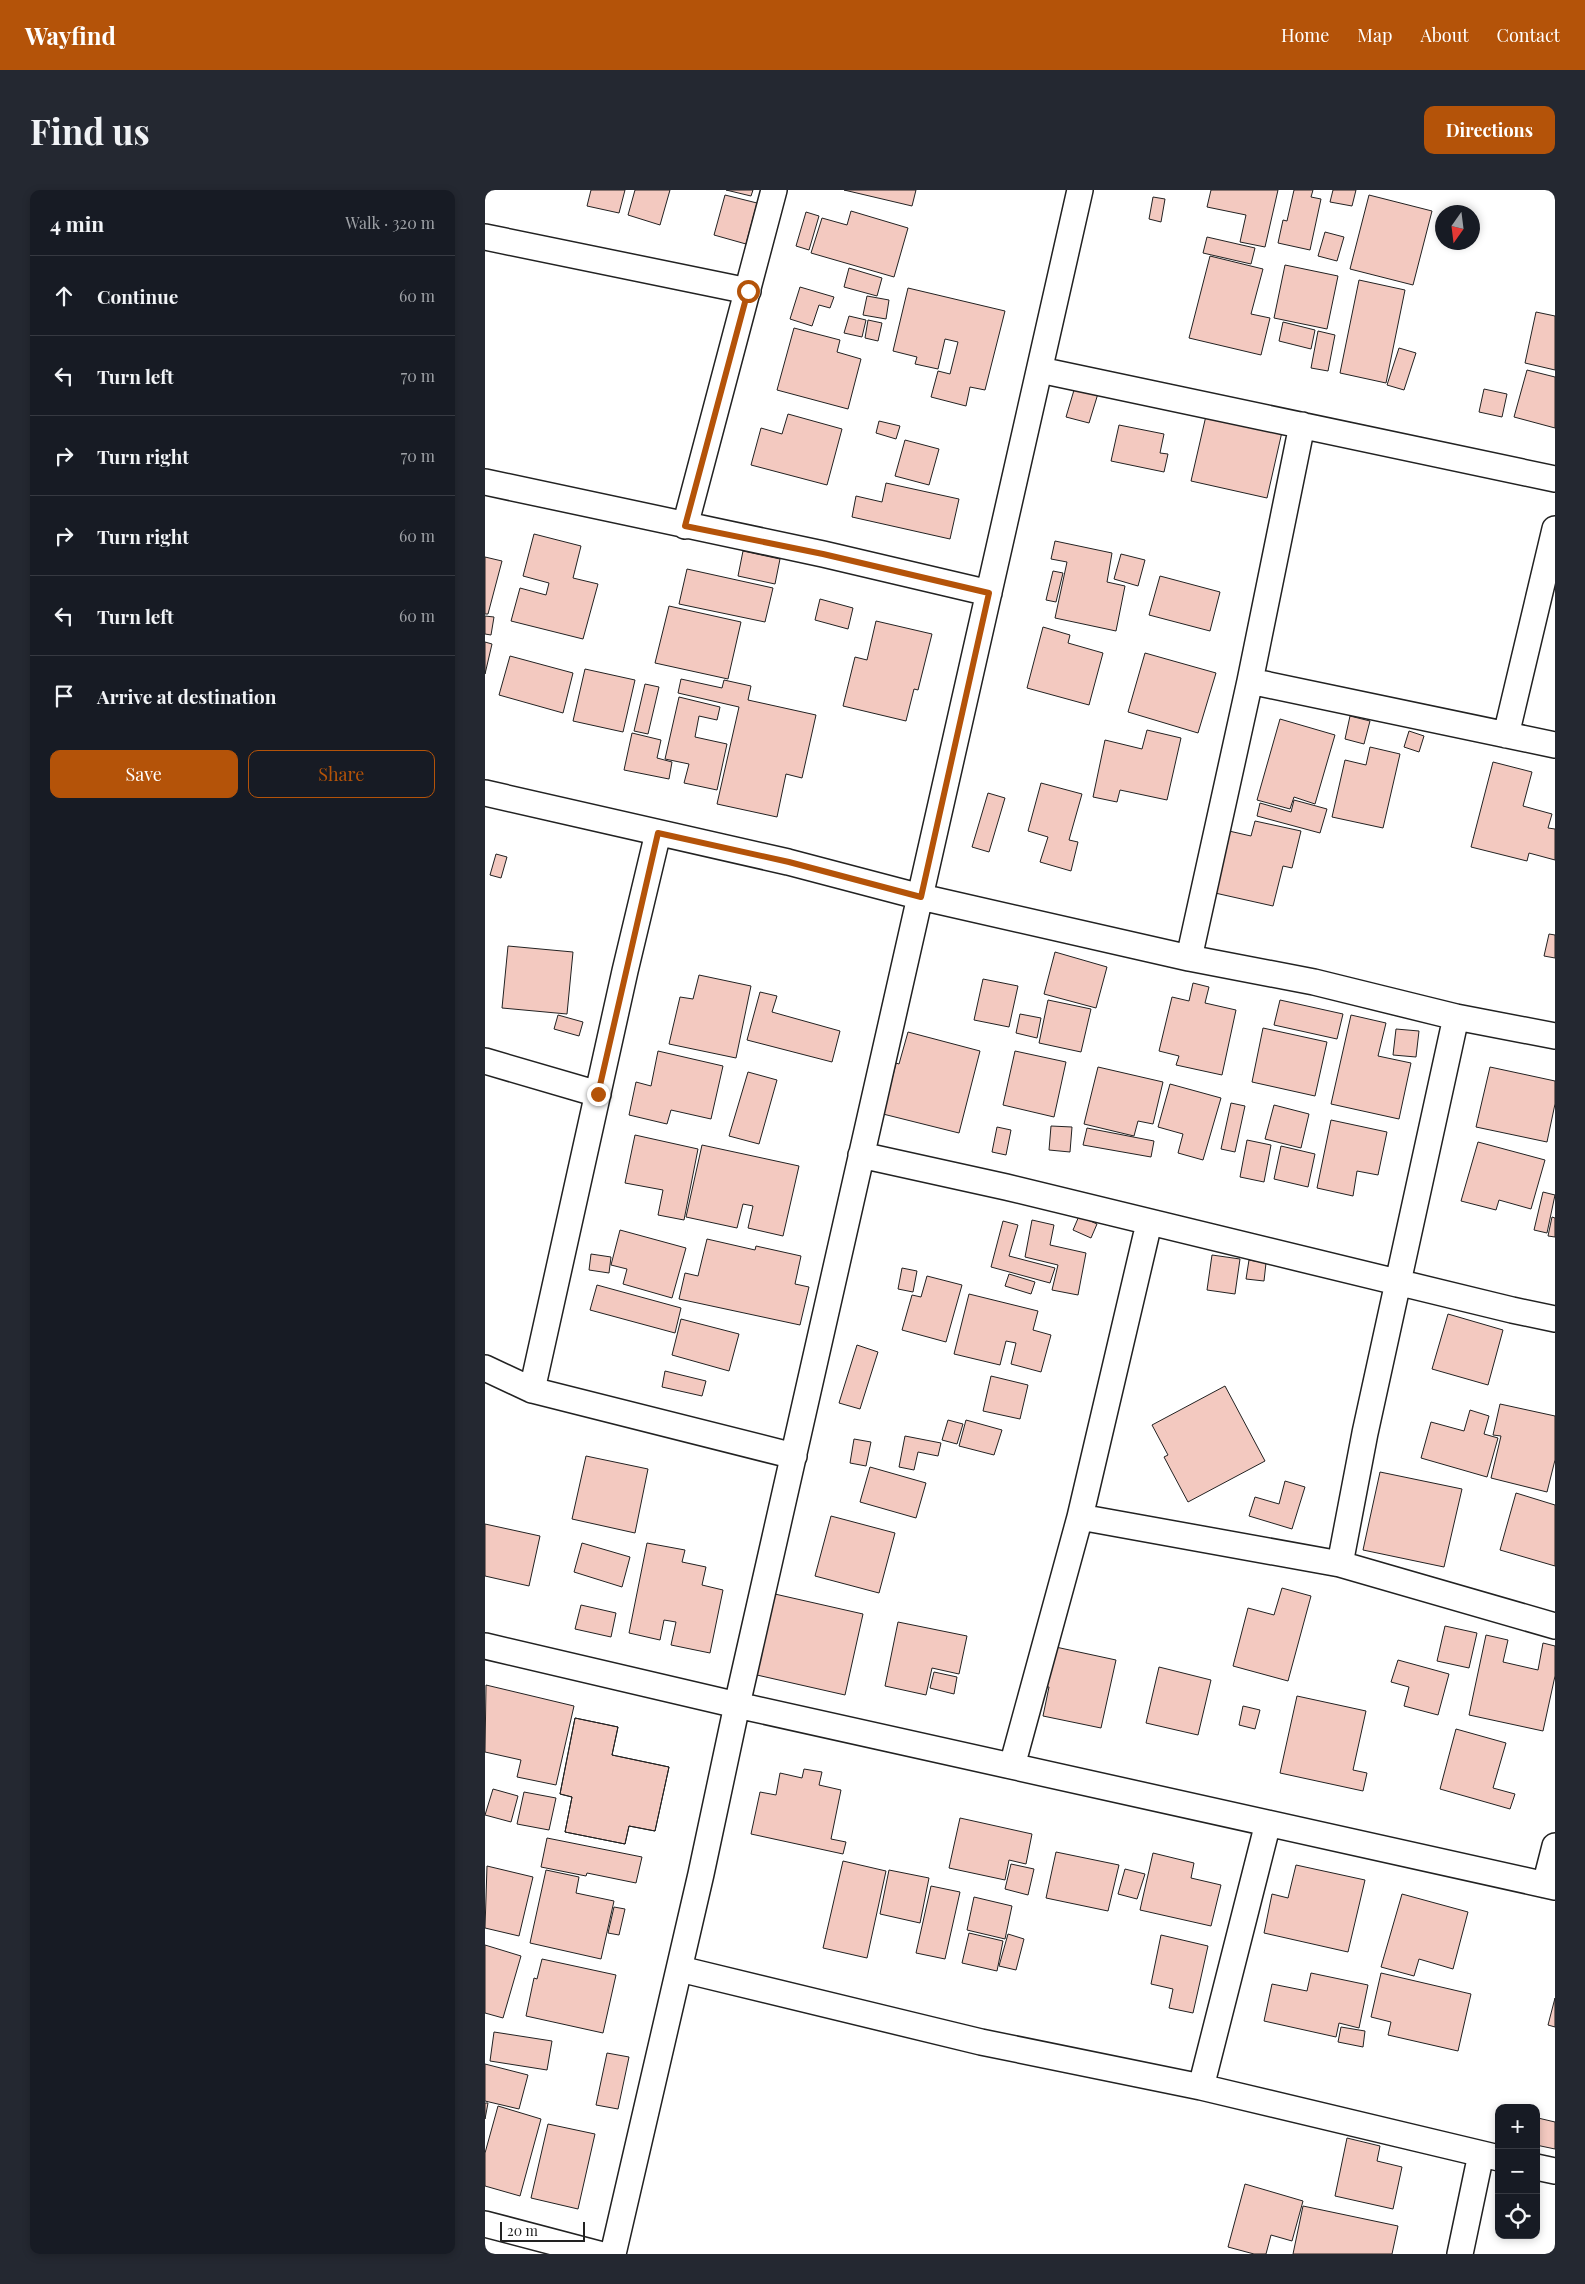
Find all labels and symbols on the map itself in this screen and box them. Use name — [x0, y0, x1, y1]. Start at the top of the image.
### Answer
north arrow — [1435, 205, 1480, 250]
route start — [737, 280, 760, 303]
route end — [587, 1083, 610, 1106]
scale bar — [500, 2219, 585, 2242]

